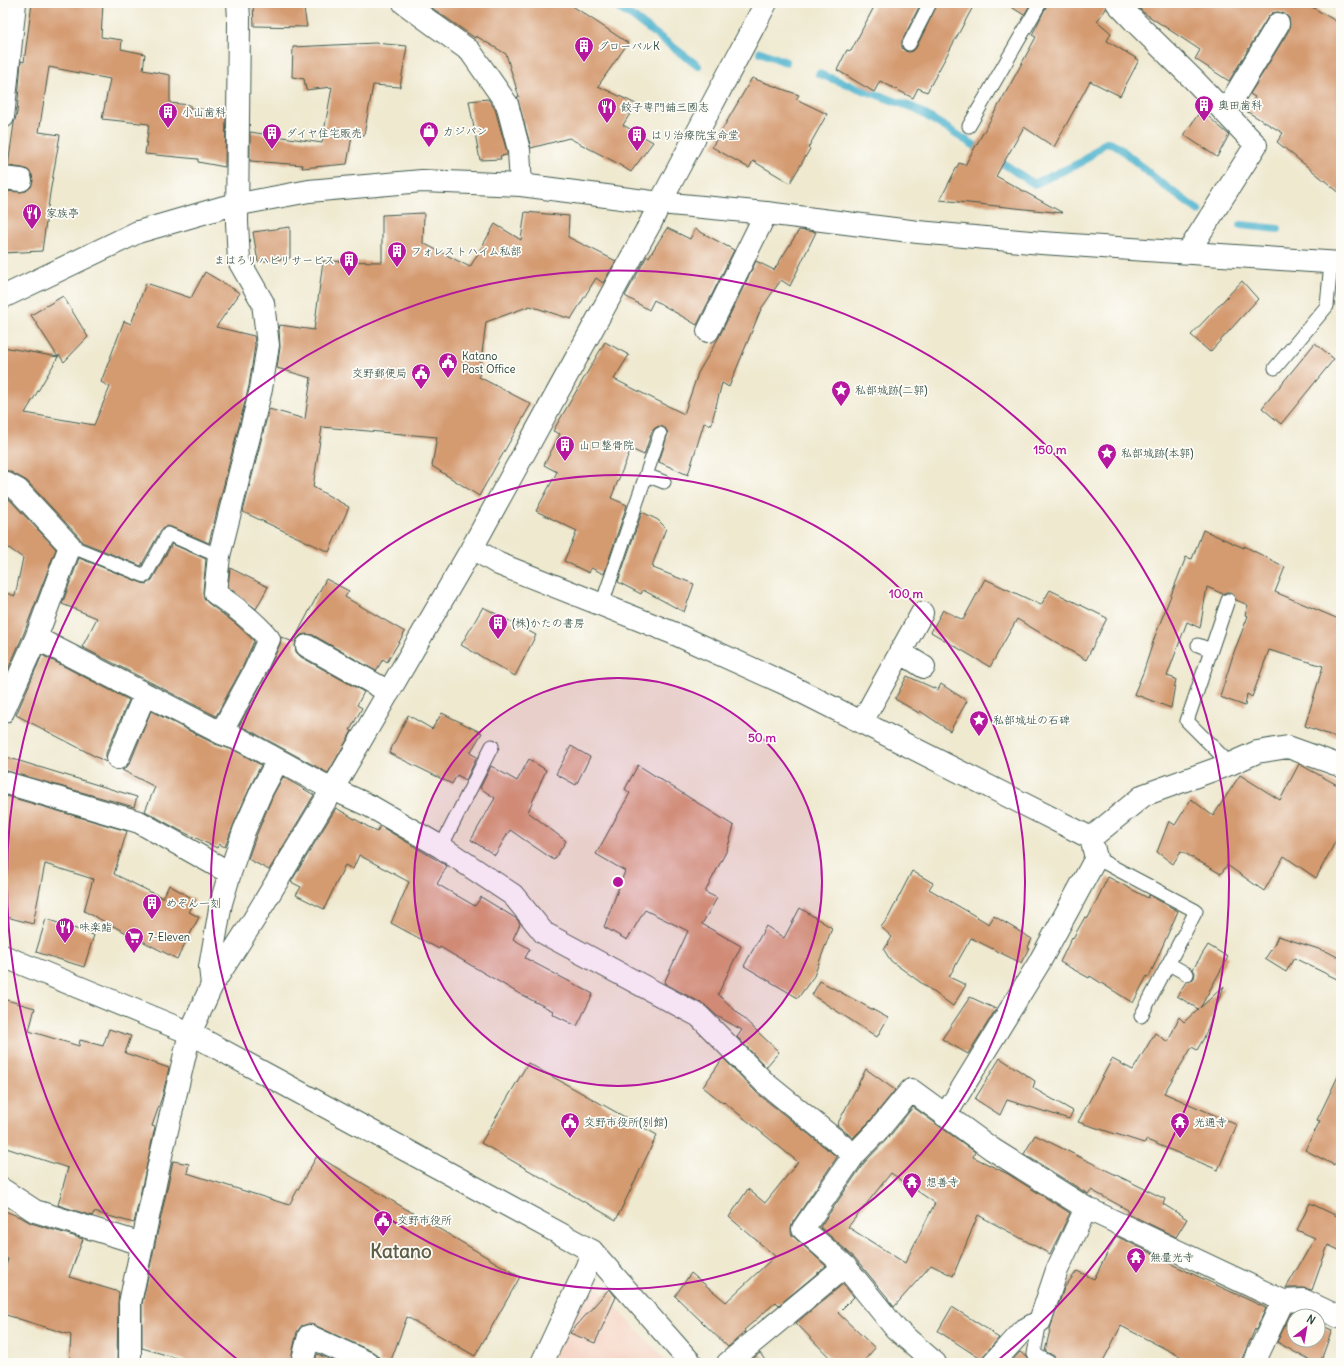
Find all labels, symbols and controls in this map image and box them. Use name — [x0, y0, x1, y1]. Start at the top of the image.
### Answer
building icon: グローバルK — [573, 35, 595, 63]
place label: グローバルK — [598, 39, 660, 53]
building icon: 奥田歯科 — [1193, 94, 1215, 122]
restaurant icon: 餃子専門舗三國志 — [596, 96, 618, 124]
place label: 奥田歯科 — [1218, 98, 1262, 112]
place label: 餃子専門舗三國志 — [621, 100, 709, 114]
building icon: 小山歯科 — [157, 101, 179, 129]
place label: 小山歯科 — [182, 105, 226, 119]
shop icon: カジパン — [418, 120, 440, 148]
building icon: ダイヤ住宅販売 — [261, 122, 283, 150]
place label: カジパン — [443, 124, 487, 138]
building icon: はり治療院宝命堂 — [626, 124, 648, 152]
place label: ダイヤ住宅販売 — [286, 126, 362, 140]
place label: はり治療院宝命堂 — [651, 128, 739, 142]
restaurant icon: 家族亭 — [21, 202, 43, 230]
place label: 家族亭 — [46, 206, 79, 220]
building icon: フォレストハイム私部 — [386, 240, 408, 268]
place label: フォレストハイム私部 — [411, 244, 521, 258]
building icon: まはろリハビリサービス — [338, 249, 360, 277]
place label: まはろリハビリサービス — [214, 253, 335, 267]
place label: Katano Post Office — [462, 349, 515, 376]
public building icon: Katano Post Office — [437, 351, 459, 379]
public building icon: 交野郵便局 — [410, 362, 432, 390]
place label: 交野郵便局 — [352, 366, 407, 380]
place icon: 私部城跡(二郭) — [830, 379, 852, 407]
place label: 私部城跡(二郭) — [855, 383, 928, 397]
building icon: 山口整骨院 — [554, 434, 576, 462]
place label: 山口整骨院 — [579, 438, 634, 452]
text: 150 m — [1034, 442, 1067, 457]
place icon: 私部城跡(本郭) — [1096, 442, 1118, 470]
place label: 私部城跡(本郭) — [1121, 446, 1194, 460]
text: 100 m — [889, 586, 923, 601]
building icon: (株)かたの書房 — [487, 612, 509, 640]
place label: (株)かたの書房 — [512, 616, 585, 630]
place icon: 私部城址の石碑 — [968, 709, 990, 737]
place label: 私部城址の石碑 — [993, 713, 1070, 727]
text: 50 m — [748, 730, 777, 745]
centre of rings — [611, 875, 625, 889]
building icon: めぞん一刻 — [141, 892, 163, 920]
place label: めぞん一刻 — [166, 896, 221, 910]
restaurant icon: 味楽鮨 — [54, 916, 76, 944]
place label: 味楽鮨 — [79, 920, 112, 934]
supermarket icon: 7-Eleven — [123, 926, 145, 954]
place label: 7-Eleven — [148, 930, 190, 944]
public building icon: 交野市役所(別館) — [559, 1111, 581, 1139]
temple icon: 光通寺 — [1169, 1111, 1191, 1139]
place label: 交野市役所(別館) — [584, 1115, 668, 1129]
place label: 光通寺 — [1194, 1115, 1227, 1129]
temple icon: 想善寺 — [901, 1171, 923, 1199]
place label: 想善寺 — [926, 1175, 959, 1189]
public building icon: 交野市役所 — [372, 1209, 394, 1237]
place label: 交野市役所 — [397, 1213, 452, 1227]
district label: Katano — [370, 1239, 432, 1263]
temple icon: 無量光寺 — [1125, 1246, 1147, 1274]
place label: 無量光寺 — [1150, 1250, 1194, 1264]
north arrow — [1286, 1308, 1326, 1348]
text: N — [1304, 1311, 1318, 1327]

